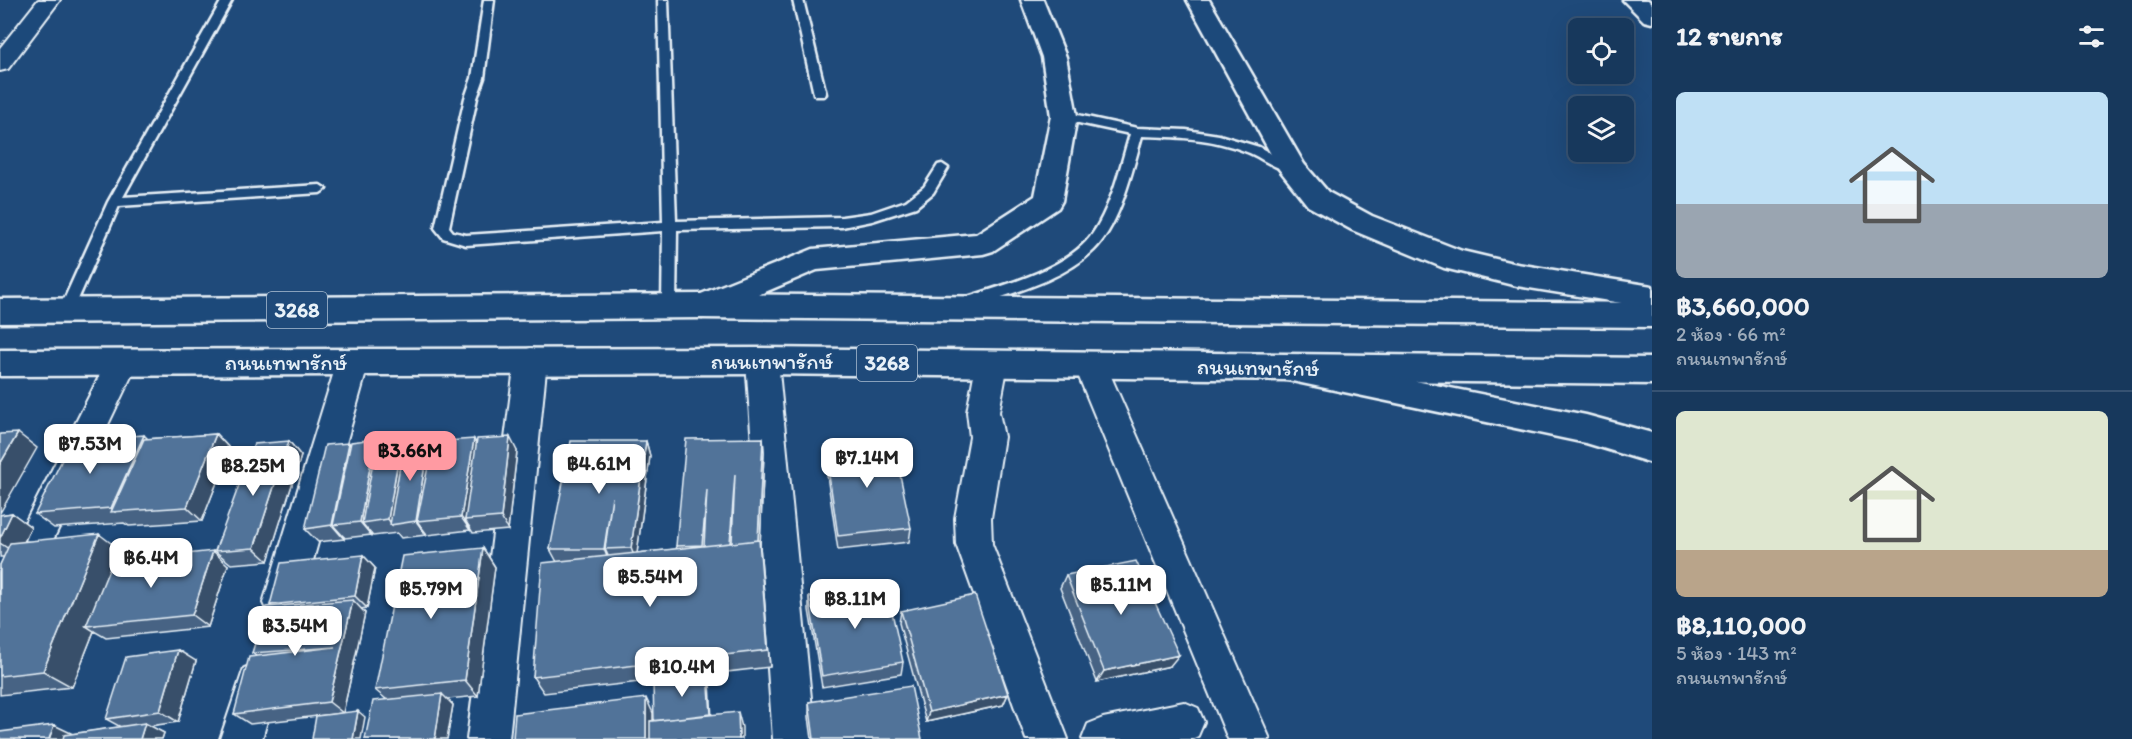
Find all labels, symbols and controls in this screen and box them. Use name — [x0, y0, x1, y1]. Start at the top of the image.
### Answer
map controls — [1568, 18, 1634, 162]
button: locate — [1568, 18, 1634, 84]
text: 12 รายการ — [1676, 20, 1783, 52]
icon: filters — [2075, 20, 2108, 53]
button: layers — [1568, 96, 1634, 162]
icon: home — [1838, 131, 1946, 239]
text: ฿3,660,000 — [1676, 290, 1810, 322]
road number: 3268 — [267, 292, 327, 328]
text: 2 ห้อง · 66 m² — [1676, 322, 1786, 346]
road number: 3268 — [857, 345, 917, 381]
text: ถนนเทพารักษ์ — [1676, 346, 1787, 370]
street label: ถนนเทพารักษ์ — [711, 348, 834, 375]
street label: ถนนเทพารักษ์ — [225, 349, 348, 376]
street label: ถนนเทพารักษ์ — [1197, 353, 1320, 382]
pin: ฿7.53M — [41, 424, 139, 475]
text: ฿7.53M — [58, 431, 122, 455]
pin: ฿3.66M — [361, 431, 459, 482]
text: ฿3.66M — [378, 438, 442, 462]
pin: ฿7.14M — [818, 438, 916, 489]
pin: ฿4.61M — [550, 444, 648, 495]
text: ฿7.14M — [835, 445, 899, 469]
pin: ฿8.25M — [204, 446, 302, 497]
icon: home — [1838, 450, 1946, 558]
text: ฿4.61M — [567, 451, 631, 475]
text: ฿8.25M — [221, 453, 285, 477]
pin: ฿6.4M — [109, 538, 193, 589]
text: ฿6.4M — [123, 545, 179, 569]
pin: ฿5.54M — [601, 557, 699, 608]
text: ฿5.54M — [617, 564, 683, 588]
pin: ฿5.11M — [1072, 565, 1170, 616]
pin: ฿5.79M — [382, 569, 480, 620]
text: ฿5.11M — [1090, 572, 1152, 596]
text: ฿5.79M — [399, 576, 463, 600]
pin: ฿8.11M — [806, 579, 904, 630]
text: ฿8.11M — [824, 586, 886, 610]
pin: ฿3.54M — [246, 606, 344, 657]
text: ฿8,110,000 — [1676, 609, 1806, 641]
text: ฿3.54M — [262, 613, 328, 637]
text: 5 ห้อง · 143 m² — [1676, 641, 1797, 665]
pin: ฿10.4M — [633, 647, 731, 698]
text: ฿10.4M — [649, 654, 715, 678]
text: ถนนเทพารักษ์ — [1676, 665, 1787, 689]

